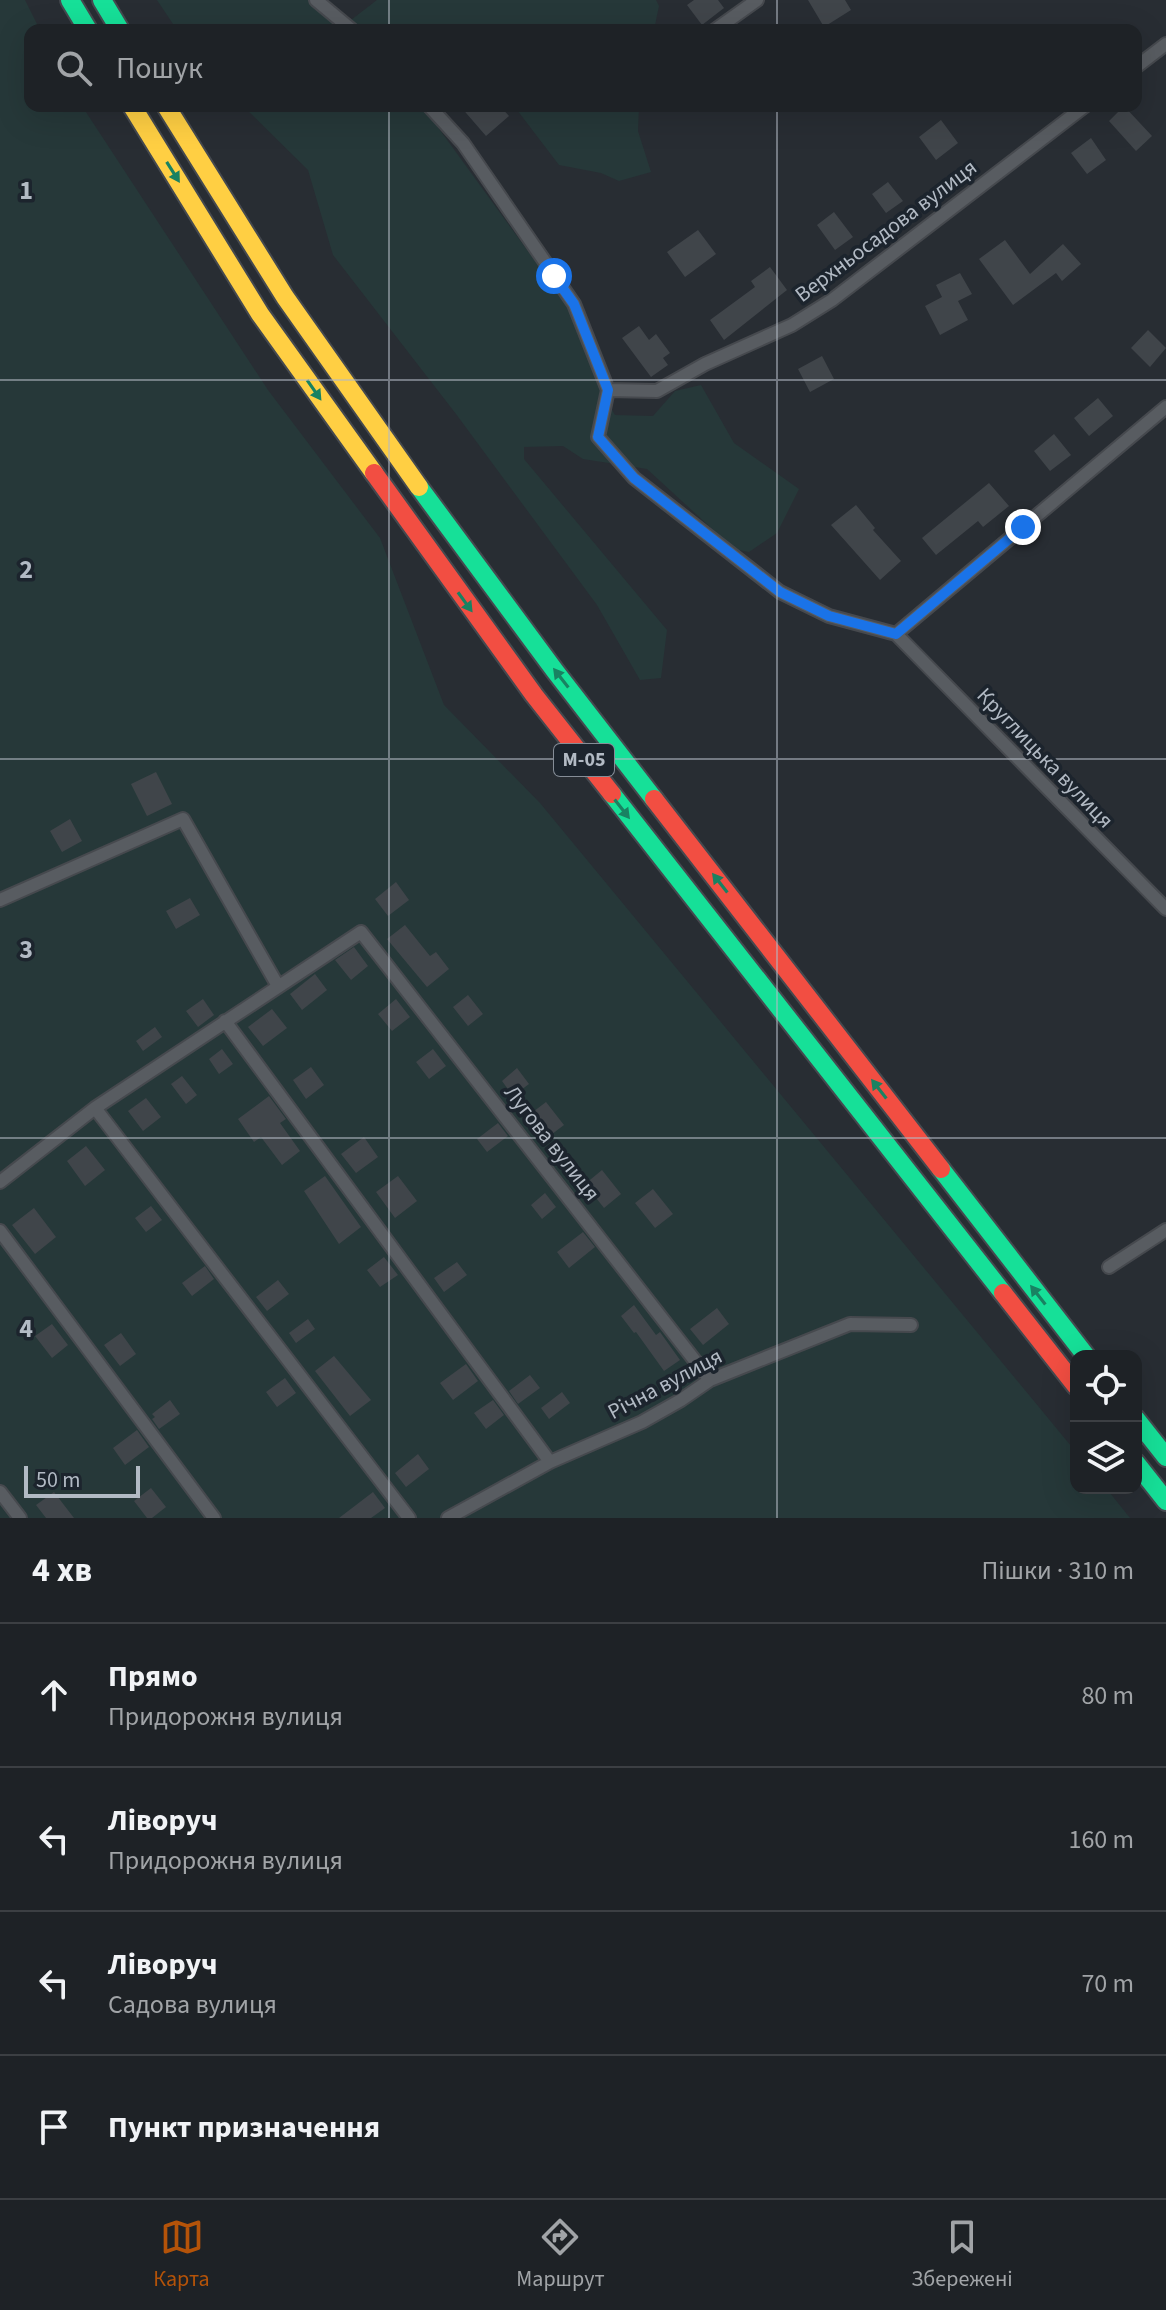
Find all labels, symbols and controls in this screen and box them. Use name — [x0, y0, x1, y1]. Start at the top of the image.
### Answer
search box — [24, 24, 1142, 112]
icon: search — [52, 46, 96, 90]
text: Пошук — [116, 47, 203, 90]
street label: Верхньосадова вулиця — [788, 152, 984, 310]
one-way arrow — [165, 161, 179, 183]
text: 1 — [19, 172, 33, 209]
route start — [536, 258, 572, 294]
one-way arrow — [306, 380, 321, 401]
route end — [1005, 509, 1041, 545]
text: 2 — [19, 551, 33, 588]
one-way arrow — [457, 591, 473, 612]
one-way arrow — [553, 668, 569, 688]
street label: Круглицька вулиця — [969, 680, 1121, 836]
road number: М-05 — [554, 744, 614, 776]
one-way arrow — [613, 799, 629, 820]
one-way arrow — [712, 873, 729, 893]
text: 3 — [19, 931, 33, 968]
street label: Лугова вулиця — [496, 1078, 608, 1208]
one-way arrow — [871, 1079, 887, 1099]
one-way arrow — [1031, 1284, 1047, 1305]
text: 4 — [19, 1310, 33, 1347]
street label: Річна вулиця — [602, 1340, 728, 1428]
map controls — [1070, 1350, 1142, 1494]
button: locate — [1070, 1350, 1142, 1422]
button: layers — [1070, 1422, 1142, 1494]
scale bar — [24, 1462, 140, 1498]
text: 50 m — [36, 1464, 81, 1496]
text: 4 хв — [32, 1546, 92, 1595]
text: Пішки · 310 m — [981, 1552, 1134, 1589]
text: Прямо — [108, 1655, 198, 1698]
icon: ahead — [32, 1673, 76, 1717]
text: 80 m — [1081, 1677, 1134, 1714]
text: Придорожня вулиця — [108, 1698, 343, 1735]
text: Ліворуч — [108, 1799, 218, 1842]
icon: left — [32, 1817, 76, 1861]
text: 160 m — [1068, 1821, 1134, 1858]
text: Придорожня вулиця — [108, 1842, 343, 1879]
text: Ліворуч — [108, 1943, 218, 1986]
icon: left — [32, 1961, 76, 2005]
text: 70 m — [1081, 1965, 1134, 2002]
text: Садова вулиця — [108, 1986, 277, 2023]
icon: arrive — [32, 2105, 76, 2149]
text: Пункт призначення — [108, 2106, 380, 2149]
tab: Карта — [153, 2215, 210, 2295]
tab: Маршрут — [516, 2215, 605, 2295]
tab: Збережені — [911, 2215, 1013, 2295]

